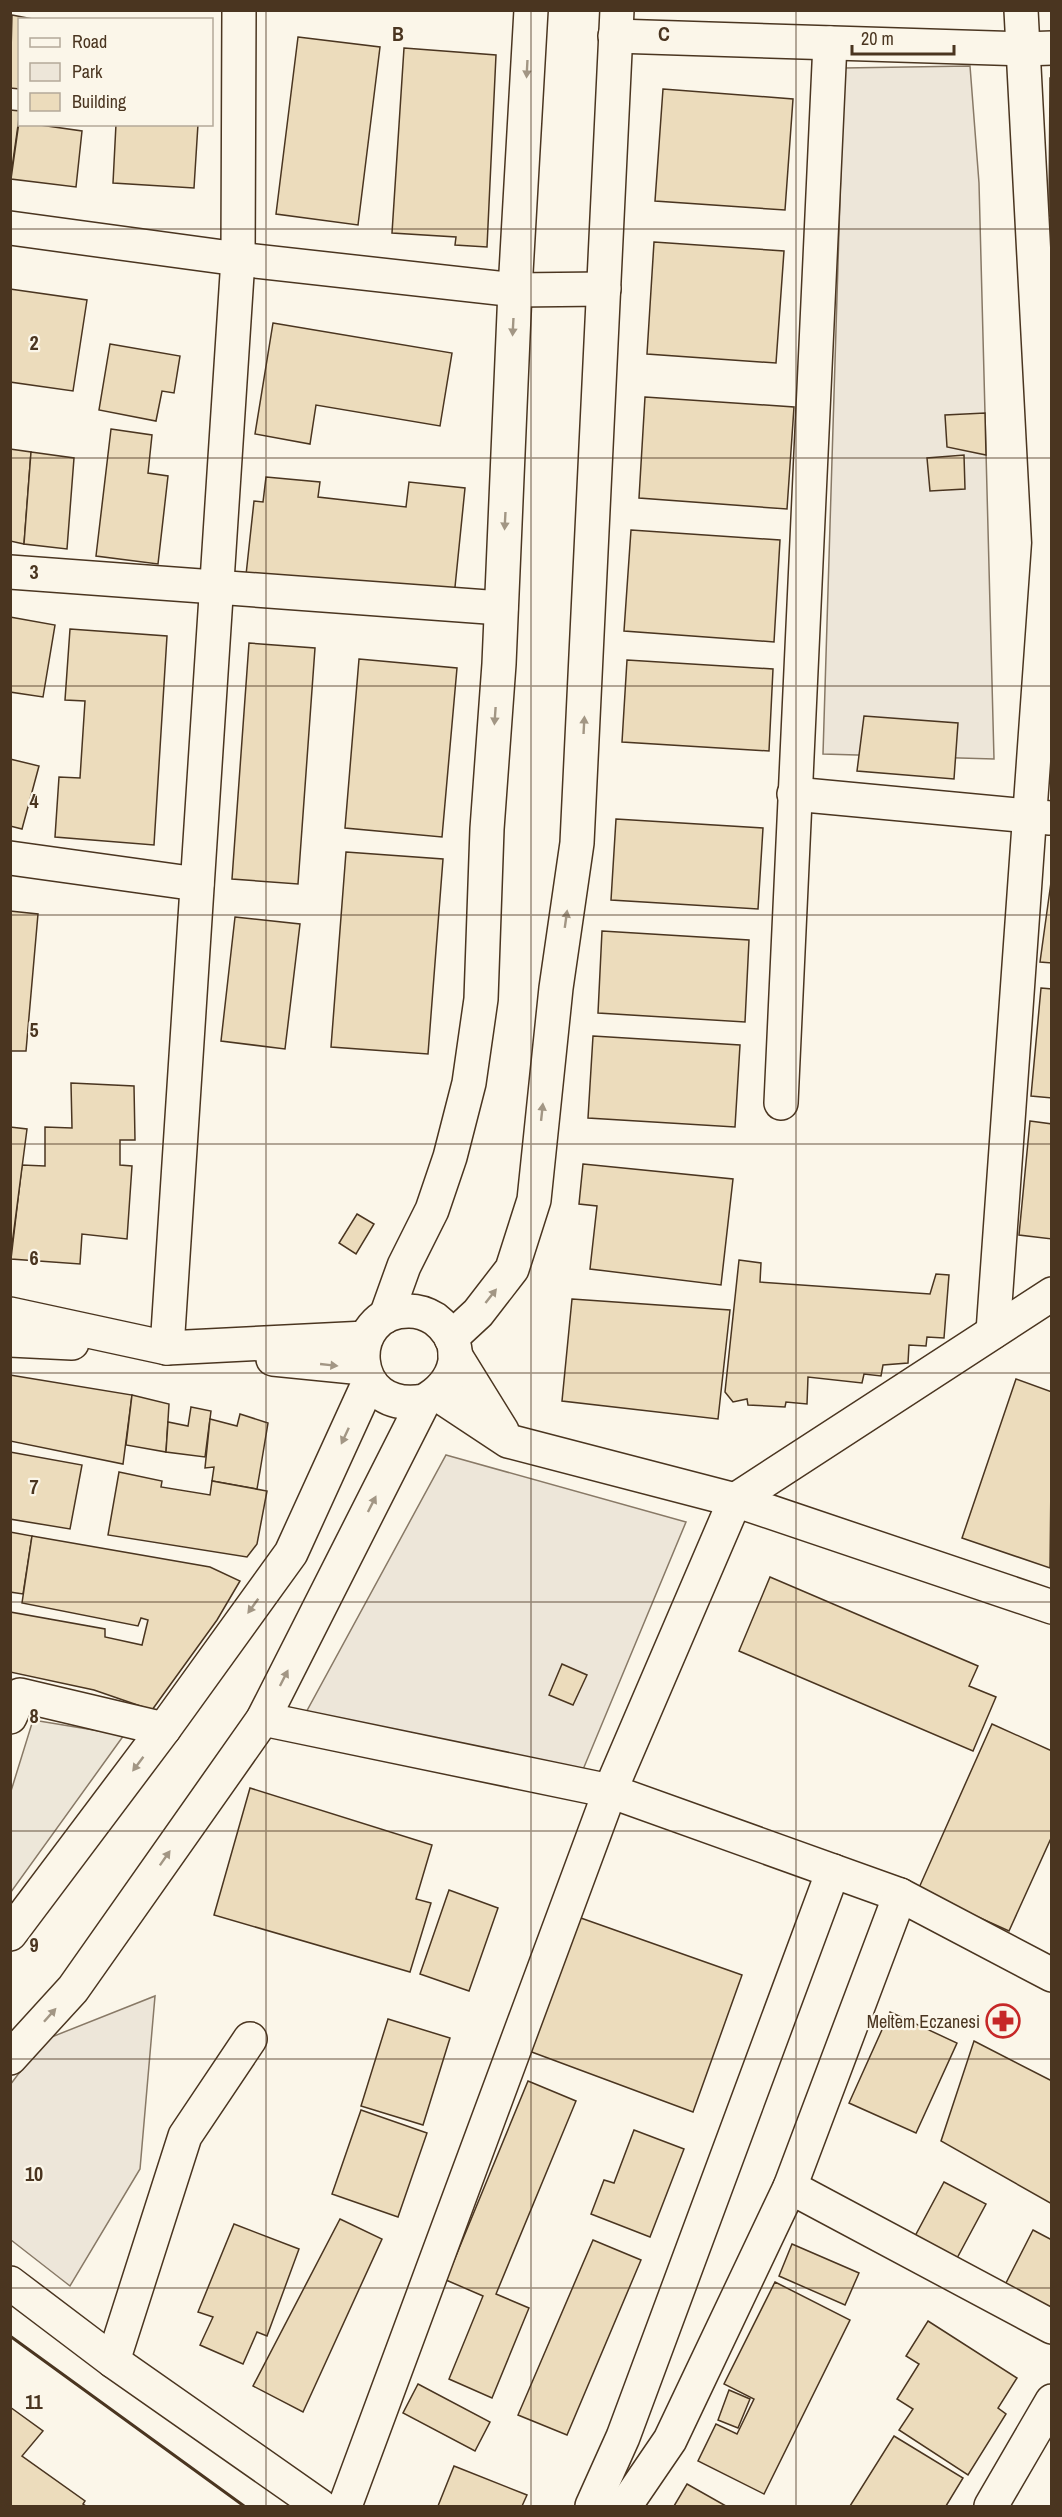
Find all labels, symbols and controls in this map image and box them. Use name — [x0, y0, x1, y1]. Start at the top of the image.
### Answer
legend — [18, 18, 213, 126]
scale bar — [852, 18, 954, 56]
text: B — [392, 20, 404, 47]
text: C — [658, 20, 670, 47]
text: 20 m — [861, 26, 894, 51]
text: Road — [72, 29, 107, 54]
text: Park — [72, 59, 103, 84]
one-way arrow — [523, 59, 532, 78]
text: Building — [72, 89, 127, 114]
one-way arrow — [509, 317, 518, 336]
text: 2 — [29, 329, 39, 356]
one-way arrow — [500, 512, 509, 531]
text: 3 — [29, 558, 39, 585]
one-way arrow — [490, 707, 500, 726]
one-way arrow — [579, 715, 588, 734]
text: 4 — [29, 787, 39, 814]
one-way arrow — [562, 909, 571, 928]
text: 5 — [29, 1016, 39, 1043]
one-way arrow — [537, 1103, 547, 1122]
text: 6 — [29, 1244, 39, 1271]
one-way arrow — [485, 1289, 497, 1304]
one-way arrow — [320, 1360, 339, 1370]
one-way arrow — [340, 1427, 349, 1444]
text: 7 — [29, 1473, 39, 1500]
one-way arrow — [367, 1495, 377, 1512]
one-way arrow — [247, 1599, 259, 1614]
one-way arrow — [279, 1669, 289, 1686]
text: 8 — [29, 1702, 39, 1729]
one-way arrow — [132, 1756, 144, 1772]
one-way arrow — [159, 1850, 171, 1866]
text: 9 — [29, 1931, 39, 1958]
pharmacy icon: Meltem Eczanesi — [985, 2003, 1021, 2039]
one-way arrow — [43, 2007, 57, 2022]
place label: Meltem Eczanesi — [867, 2009, 980, 2034]
text: 10 — [25, 2160, 43, 2187]
text: 11 — [25, 2388, 44, 2415]

